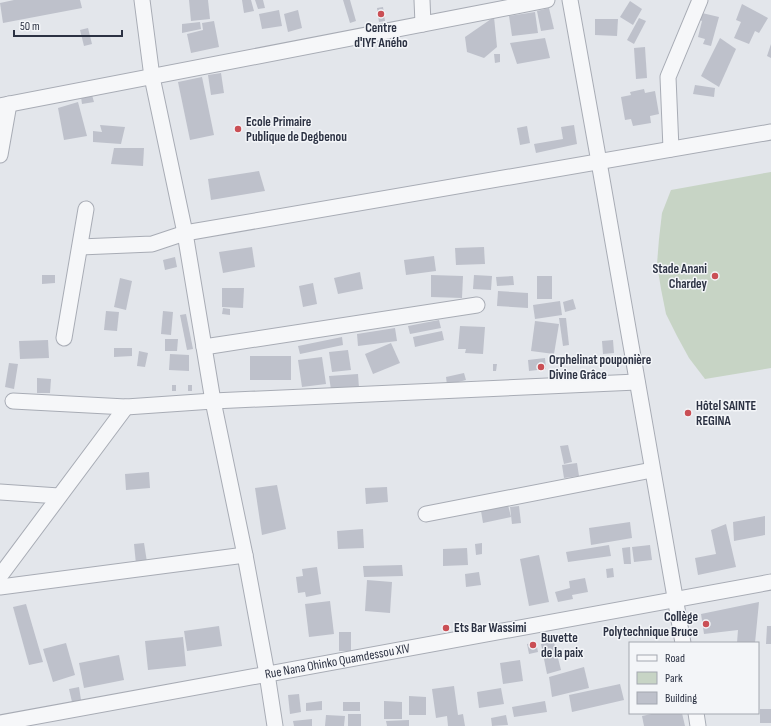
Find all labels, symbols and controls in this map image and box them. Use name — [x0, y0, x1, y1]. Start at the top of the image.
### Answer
marker: Centre d'IYF Aného — [376, 9, 386, 19]
scale bar — [14, 12, 122, 38]
text: 50 m — [20, 19, 40, 34]
place label: Centre d'IYF Aného — [354, 20, 408, 51]
place label: Ecole Primaire Publique de Degbenou — [246, 114, 347, 145]
marker: Ecole Primaire Publique de Degbenou — [233, 124, 243, 134]
place label: Stade Anani Chardey — [652, 261, 708, 292]
marker: Stade Anani Chardey — [710, 271, 720, 281]
place label: Orphelinat pouponière Divine Grâce — [549, 352, 652, 383]
marker: Orphelinat pouponière Divine Grâce — [536, 362, 546, 372]
place label: Hôtel SAINTE REGINA — [696, 398, 757, 429]
marker: Hôtel SAINTE REGINA — [683, 408, 693, 418]
place label: Collège Polytechnique Bruce — [603, 609, 698, 640]
marker: Collège Polytechnique Bruce — [701, 619, 711, 629]
place label: Ets Bar Wassimi — [454, 620, 527, 636]
marker: Ets Bar Wassimi — [441, 623, 451, 633]
place label: Buvette de la paix — [541, 630, 584, 661]
street label: Rue Nana Ohinko Quamdessou XIV — [263, 640, 411, 682]
marker: Buvette de la paix — [528, 640, 538, 650]
legend — [629, 642, 759, 714]
text: Road — [665, 651, 685, 666]
text: Park — [665, 671, 683, 686]
text: Building — [665, 691, 697, 706]

